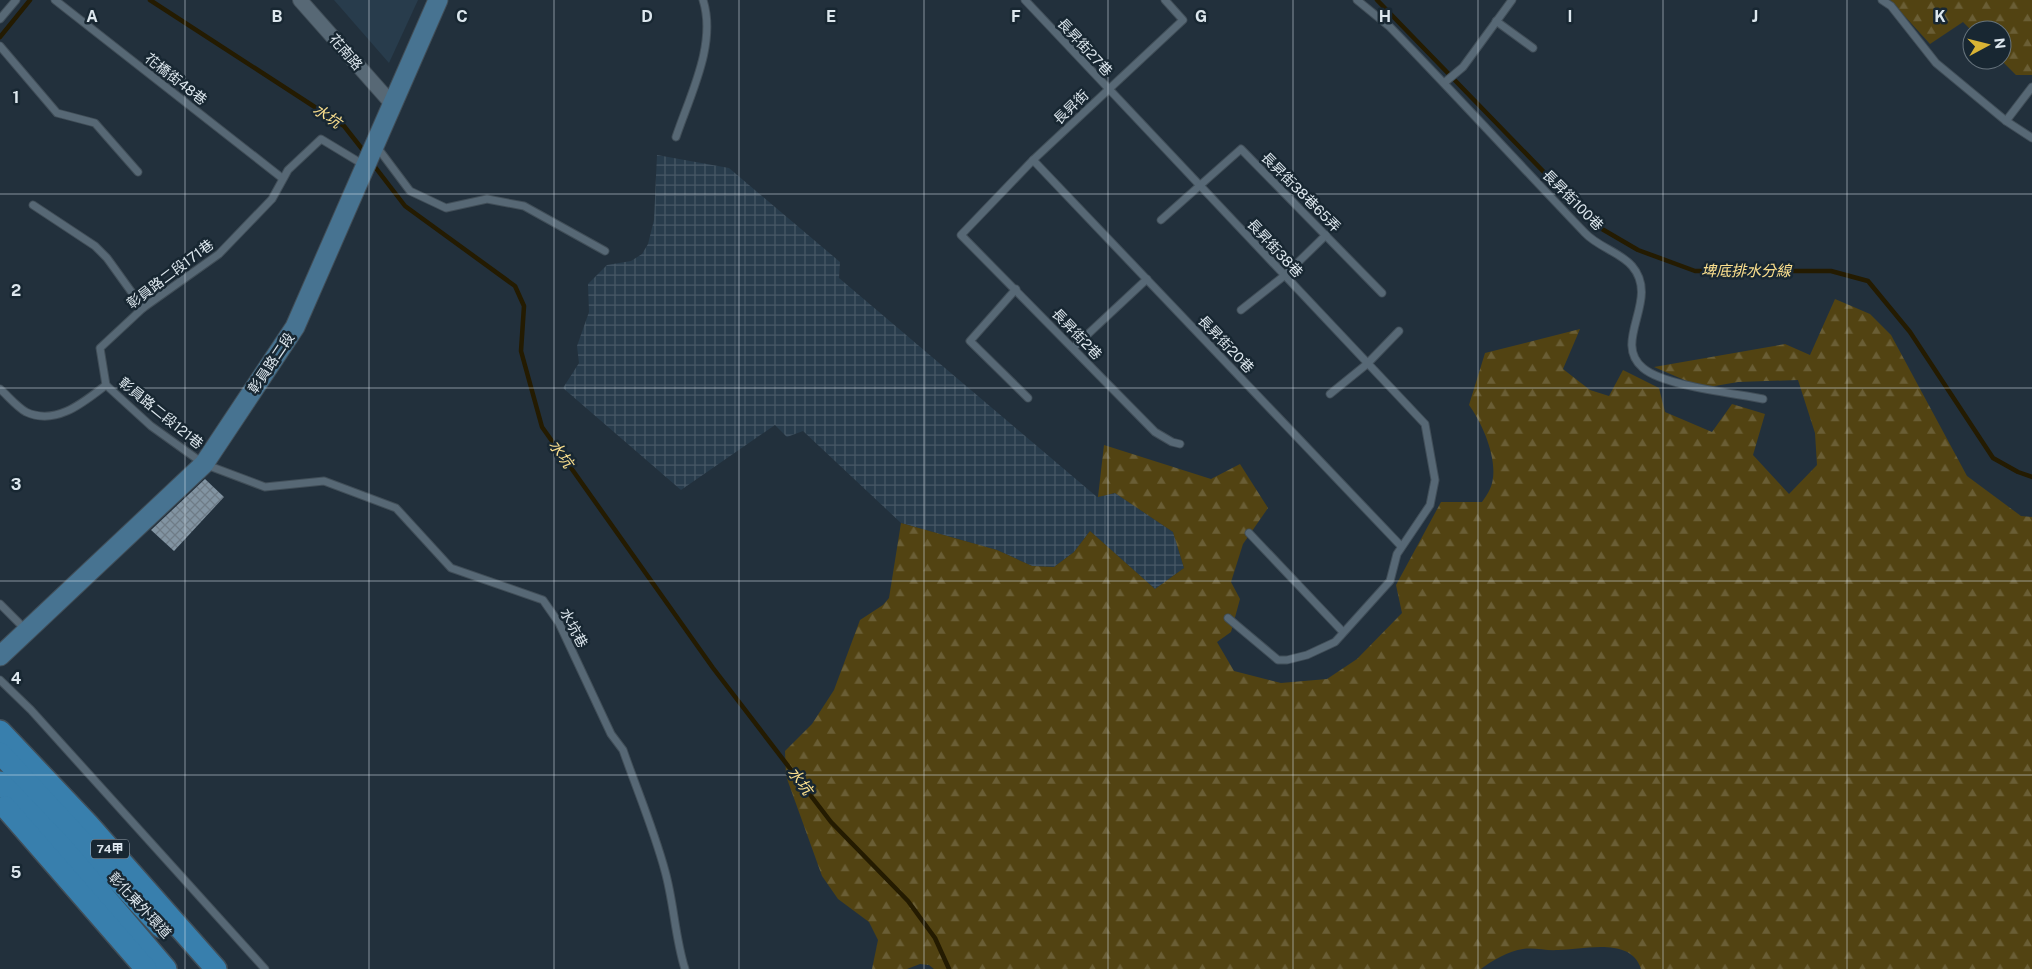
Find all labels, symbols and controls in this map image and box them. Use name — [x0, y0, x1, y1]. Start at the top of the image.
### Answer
text: A — [86, 7, 98, 26]
text: B — [272, 7, 283, 26]
text: C — [456, 7, 468, 26]
text: D — [641, 7, 653, 26]
text: E — [826, 7, 836, 26]
text: F — [1011, 7, 1021, 26]
text: G — [1195, 7, 1207, 26]
text: H — [1379, 7, 1391, 26]
text: I — [1568, 7, 1572, 26]
text: J — [1752, 7, 1758, 26]
text: K — [1934, 7, 1946, 26]
street label: 長昇街27巷 — [1054, 15, 1116, 79]
north arrow — [1962, 20, 2012, 70]
street label: 花南路 — [326, 31, 366, 73]
text: N — [1991, 37, 2009, 50]
street label: 花橋街48巷 — [142, 50, 210, 108]
street label: 長昇街 — [1050, 87, 1092, 127]
text: 1 — [13, 88, 19, 107]
water label: 水坑 — [310, 100, 346, 132]
street label: 長昇街38巷65弄 — [1258, 149, 1344, 235]
street label: 長昇街100巷 — [1540, 167, 1606, 233]
street label: 長昇街38巷 — [1244, 216, 1306, 280]
street label: 彰員路二段171巷 — [124, 236, 216, 312]
water label: 埤底排水分線 — [1701, 262, 1793, 279]
text: 2 — [11, 281, 21, 300]
street label: 長昇街2巷 — [1049, 305, 1105, 363]
street label: 長昇街20巷 — [1195, 312, 1257, 376]
street label: 彰員路二段 — [245, 330, 297, 396]
street label: 彰員路二段121巷 — [116, 374, 206, 452]
water label: 水坑 — [546, 437, 578, 473]
text: 3 — [11, 475, 21, 494]
street label: 水坑巷 — [557, 606, 591, 650]
text: 4 — [11, 669, 22, 688]
water label: 水坑 — [785, 764, 817, 799]
road number: 74甲 — [91, 840, 129, 859]
text: 5 — [11, 863, 22, 882]
street label: 彰化東外環道 — [106, 869, 174, 941]

